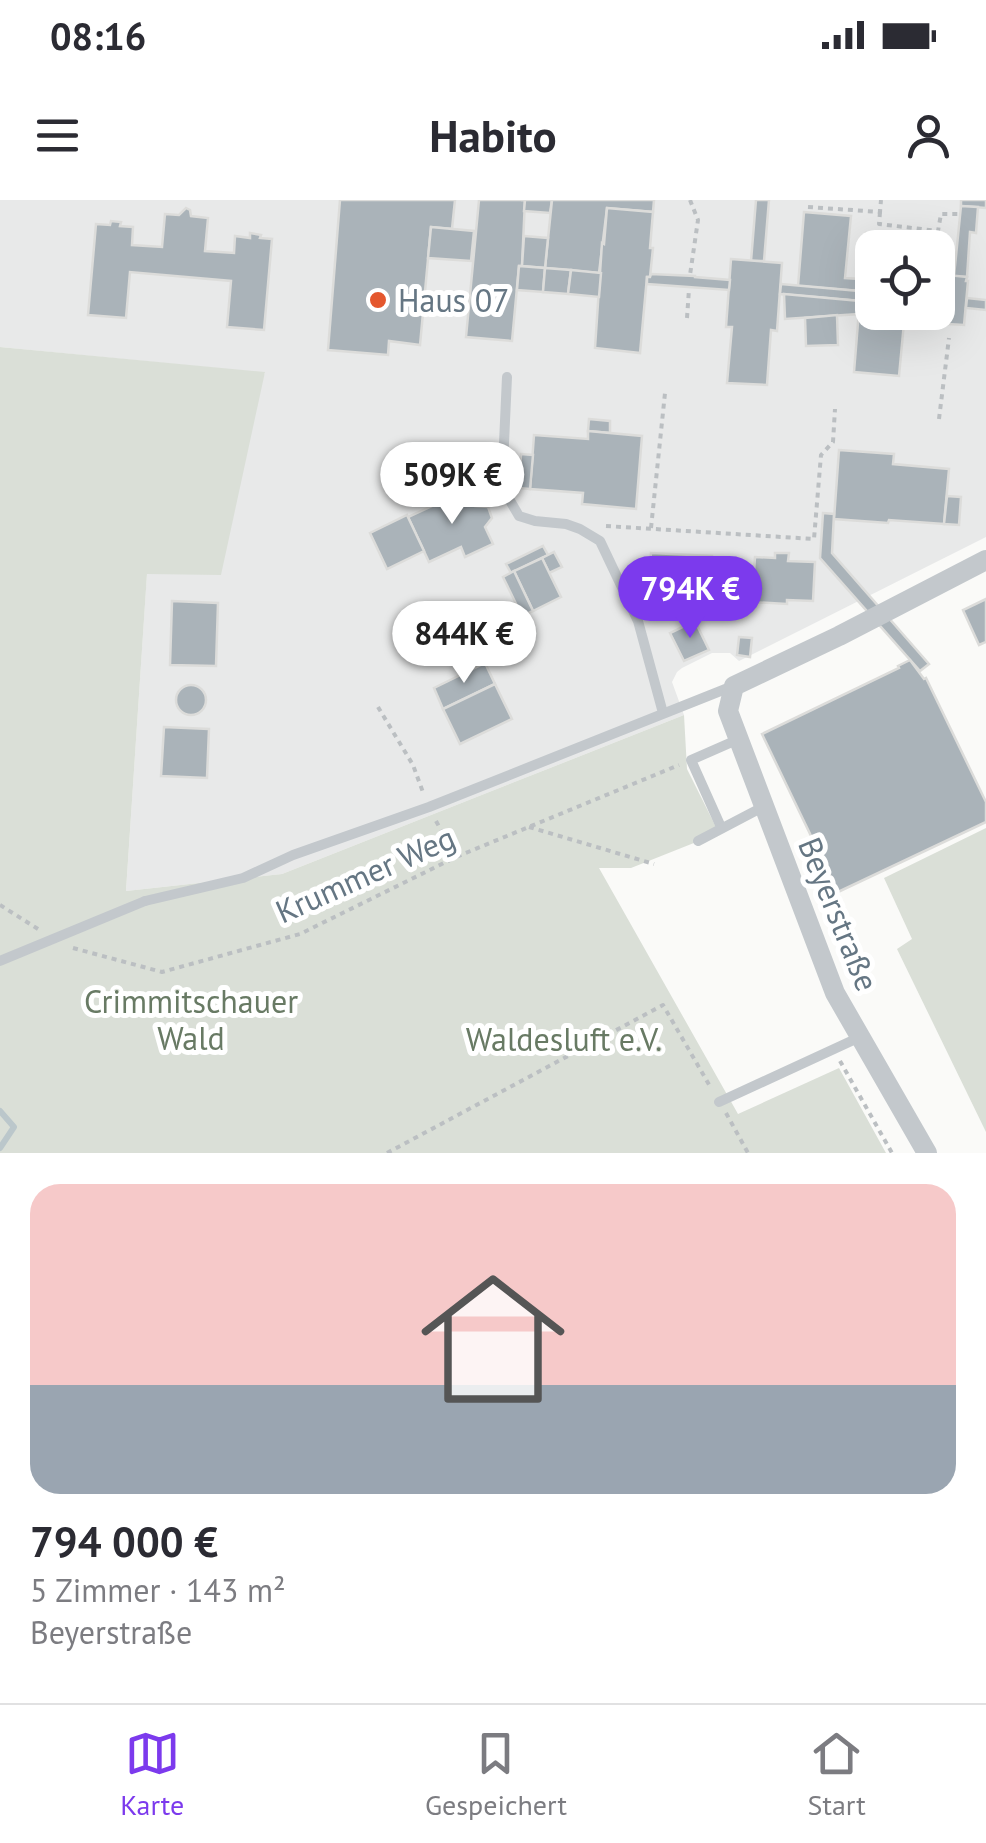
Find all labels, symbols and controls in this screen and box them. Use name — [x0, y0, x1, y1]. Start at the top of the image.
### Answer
text: 08:16 — [50, 11, 146, 60]
text: Habito — [429, 106, 557, 164]
icon: menu — [30, 108, 85, 163]
icon: person — [901, 108, 956, 163]
map controls — [855, 230, 955, 330]
button: locate — [855, 230, 955, 330]
place label: Haus 07 — [398, 279, 510, 321]
marker: Haus 07 — [367, 289, 389, 311]
pin: 509K € — [371, 442, 533, 527]
text: 509K € — [402, 453, 502, 495]
pin: 794K € — [609, 556, 771, 641]
text: 794K € — [640, 567, 740, 609]
pin: 844K € — [383, 601, 545, 686]
text: 844K € — [414, 612, 514, 654]
street label: Krummer Weg — [269, 816, 461, 932]
street label: Beyerstraße — [789, 831, 889, 997]
park label: Crimmitschauer Wald — [84, 980, 298, 1059]
park label: Waldesluft e.V. — [466, 1018, 662, 1060]
icon: home — [403, 1249, 583, 1429]
text: 794 000 € — [30, 1514, 218, 1569]
text: 5 Zimmer · 143 m² — [30, 1569, 286, 1611]
text: Beyerstraße — [30, 1611, 192, 1653]
tab: Karte — [120, 1726, 184, 1823]
tab: Gespeichert — [425, 1726, 567, 1823]
tab: Start — [808, 1726, 866, 1823]

